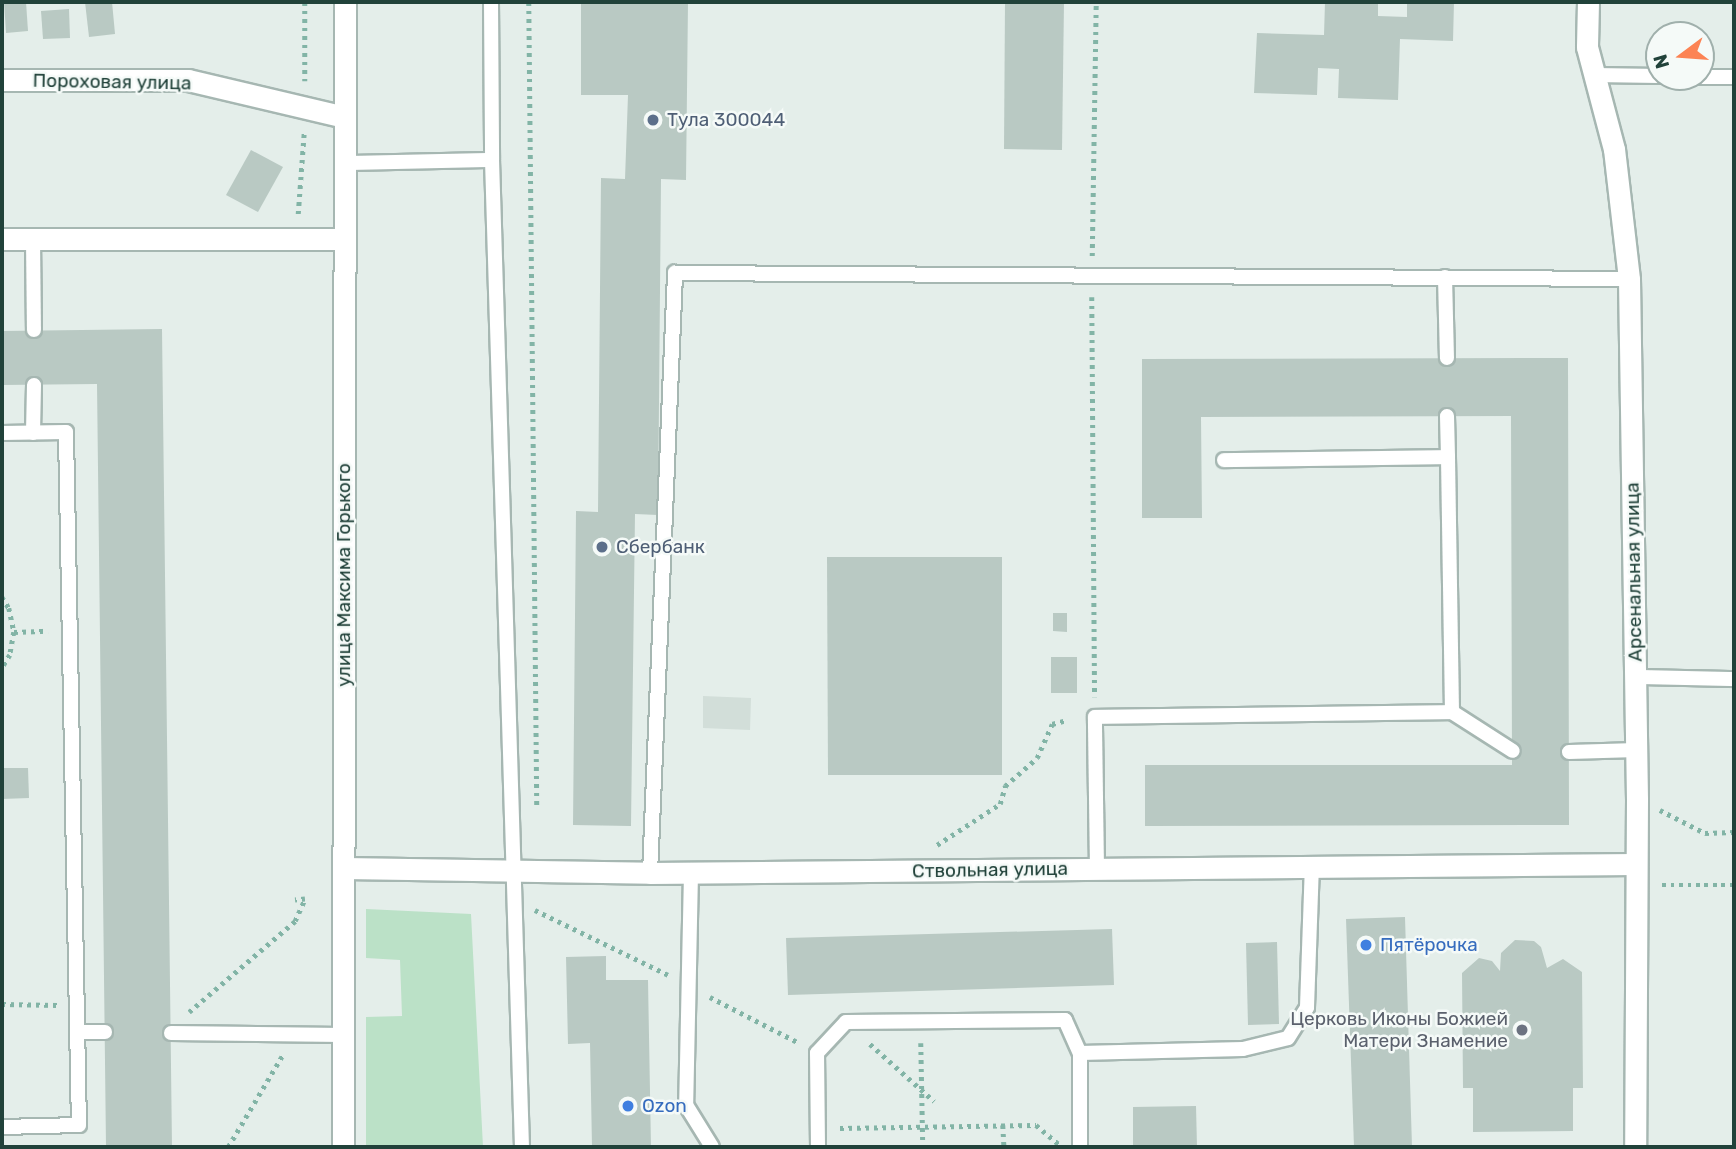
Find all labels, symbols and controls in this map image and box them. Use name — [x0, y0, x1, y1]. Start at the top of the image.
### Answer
north arrow — [1645, 21, 1715, 91]
text: N — [1648, 52, 1674, 71]
street label: Пороховая улица — [32, 69, 192, 95]
place label: Тула 300044 — [667, 109, 785, 131]
marker: Тула 300044 — [645, 112, 661, 128]
street label: улица Максима Горького — [333, 463, 355, 687]
street label: Арсенальная улица — [1621, 482, 1647, 662]
place label: Сбербанк — [616, 536, 705, 558]
marker: Сбербанк — [594, 539, 610, 555]
street label: Ствольная улица — [912, 857, 1068, 883]
place label: Пятёрочка — [1380, 934, 1478, 956]
marker: Пятёрочка — [1358, 937, 1374, 953]
place label: Церковь Иконы Божией Матери Знамение — [1290, 1008, 1508, 1052]
marker: Церковь Иконы Божией Матери Знамение — [1514, 1022, 1530, 1038]
place label: Ozon — [642, 1095, 687, 1117]
marker: Ozon — [620, 1098, 636, 1114]

